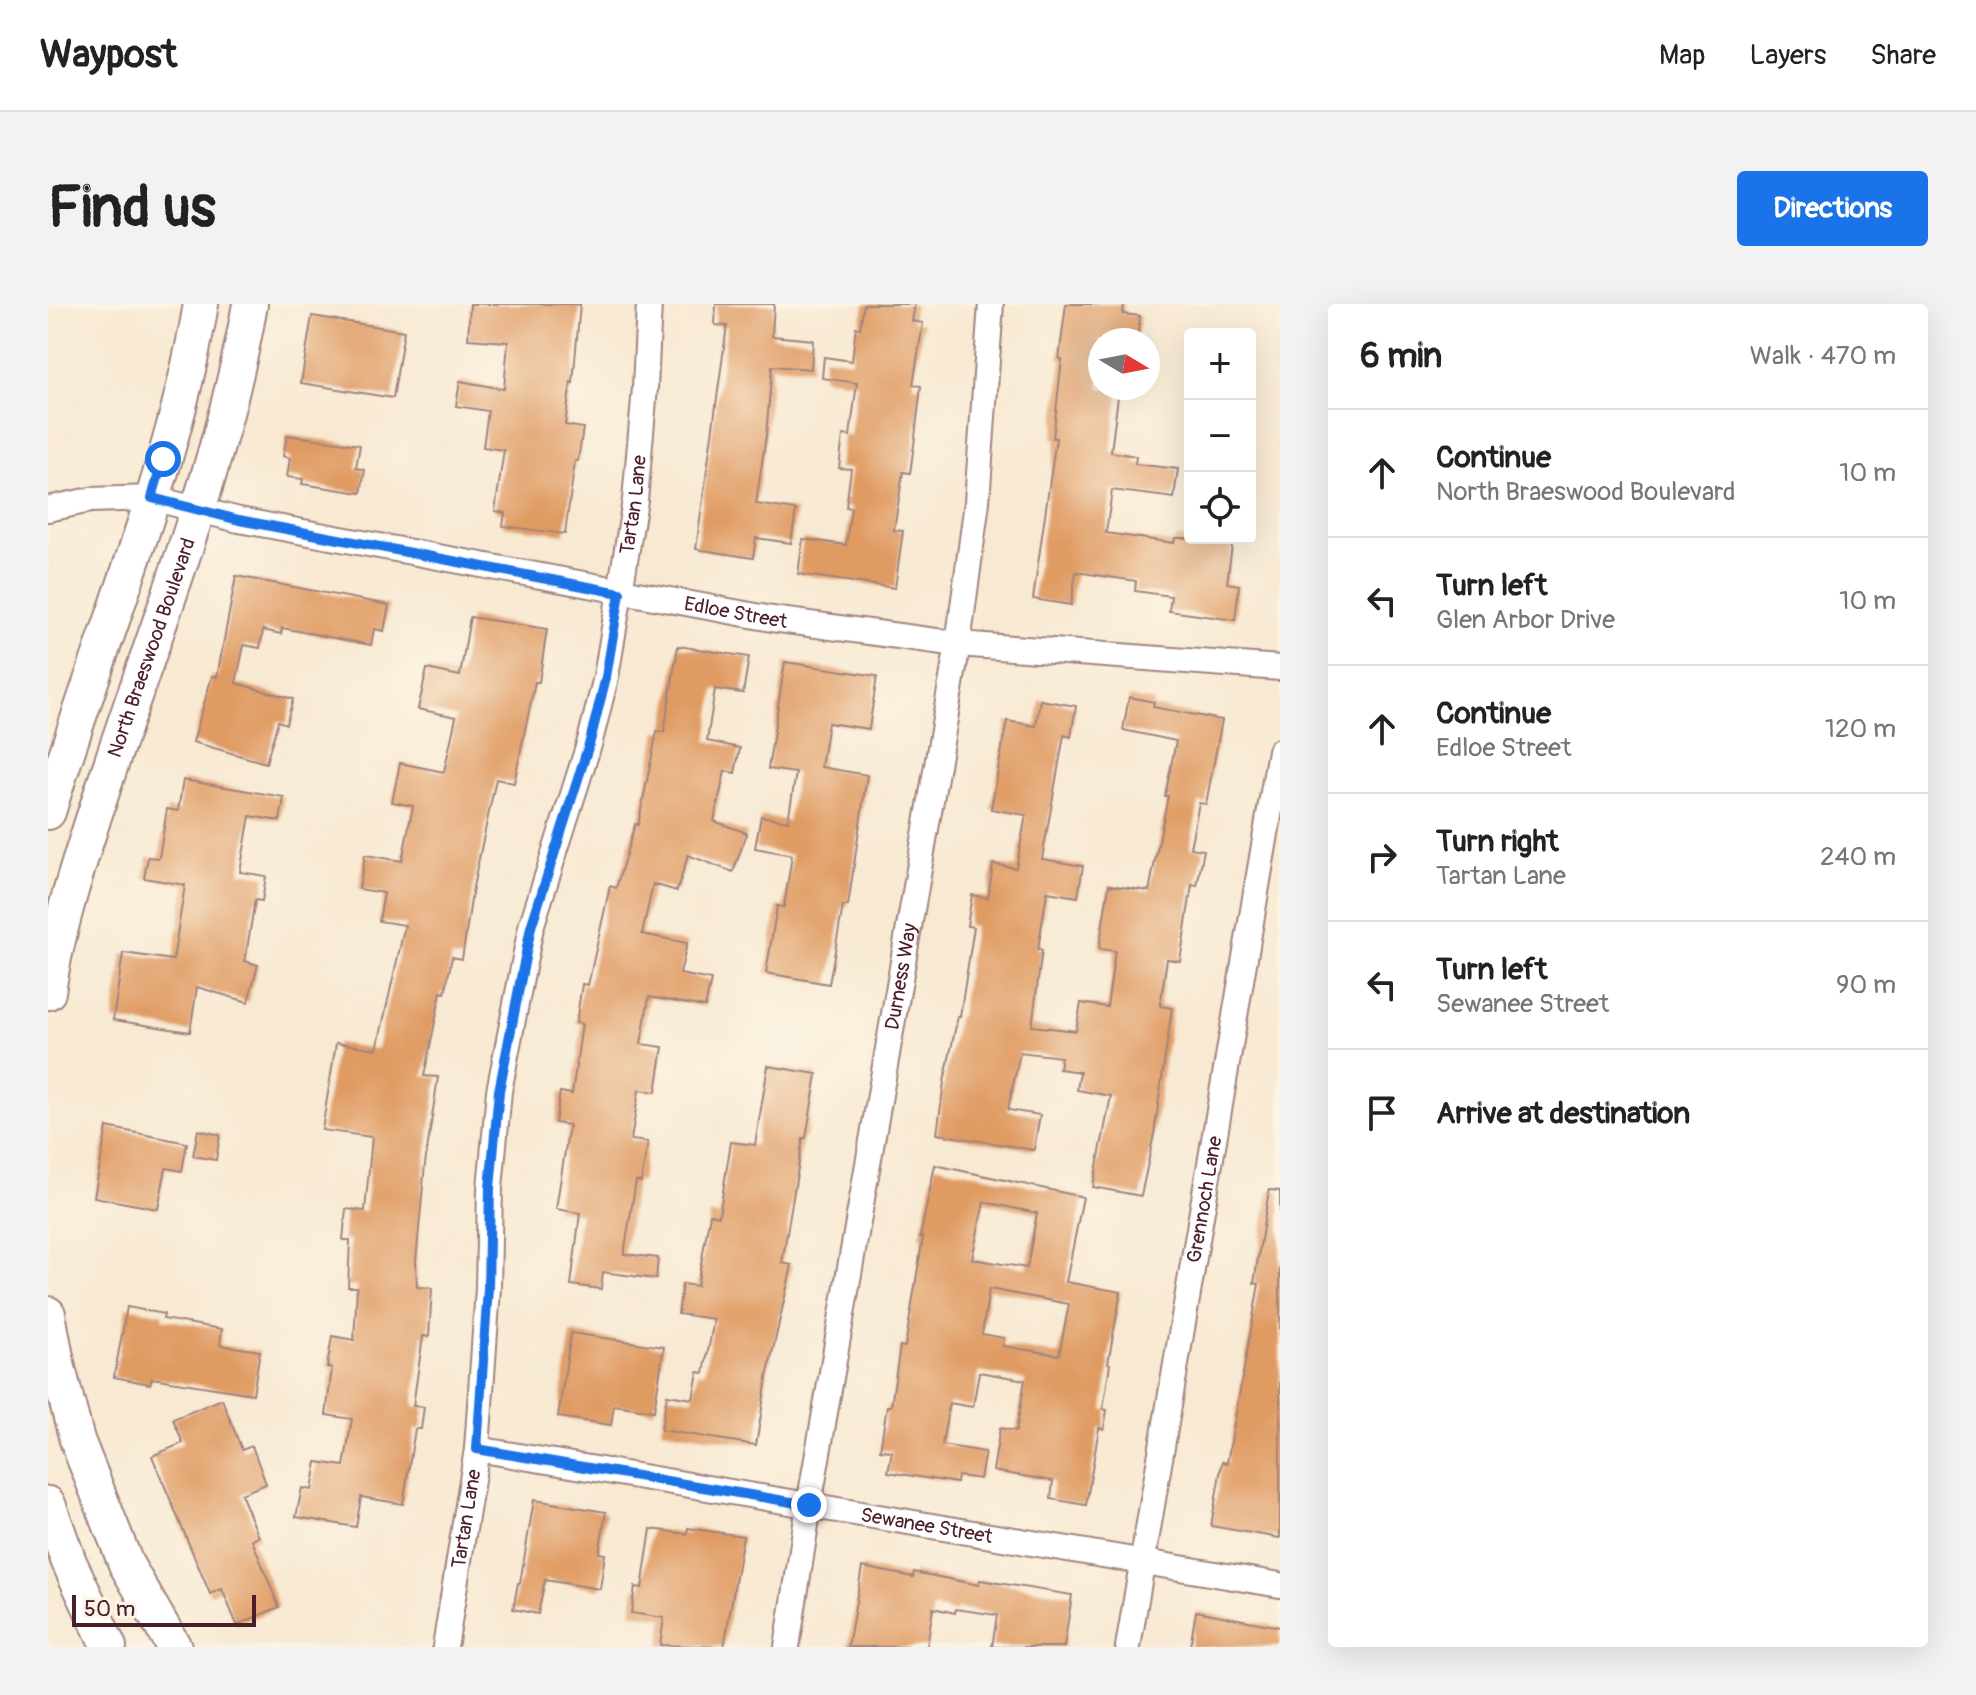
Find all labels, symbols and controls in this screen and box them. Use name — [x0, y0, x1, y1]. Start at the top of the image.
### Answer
text: Waypost — [40, 31, 177, 79]
text: Map — [1659, 38, 1705, 73]
text: Layers — [1749, 38, 1826, 73]
text: Share — [1870, 38, 1936, 73]
button: Directions — [1737, 171, 1928, 246]
text: Find us — [48, 174, 216, 243]
north arrow — [1088, 328, 1160, 400]
map controls — [1184, 328, 1256, 544]
button: + — [1184, 328, 1256, 400]
text: 6 min — [1360, 335, 1442, 378]
text: Walk · 470 m — [1750, 340, 1896, 372]
button: − — [1184, 400, 1256, 472]
text: Continue — [1436, 439, 1551, 476]
route start — [145, 441, 181, 477]
icon: ahead — [1360, 451, 1404, 495]
street label: Tartan Lane — [614, 454, 651, 556]
text: 10 m — [1839, 457, 1896, 489]
button: locate — [1184, 472, 1256, 544]
text: North Braeswood Boulevard — [1436, 476, 1736, 508]
street label: North Braeswood Boulevard — [102, 535, 200, 761]
text: Turn left — [1436, 567, 1547, 604]
icon: left — [1360, 579, 1404, 623]
text: 10 m — [1839, 585, 1896, 617]
street label: Edloe Street — [682, 590, 790, 634]
text: Glen Arbor Drive — [1436, 604, 1615, 636]
text: Continue — [1436, 695, 1551, 732]
icon: ahead — [1360, 707, 1404, 751]
text: 120 m — [1825, 713, 1896, 745]
text: Edloe Street — [1436, 732, 1571, 764]
text: Turn right — [1436, 823, 1559, 860]
icon: right — [1360, 835, 1404, 879]
text: 240 m — [1820, 841, 1896, 873]
text: Tartan Lane — [1436, 860, 1566, 892]
street label: Durness Way — [879, 921, 922, 1032]
text: Turn left — [1436, 951, 1547, 988]
icon: left — [1360, 963, 1404, 1007]
text: 90 m — [1836, 969, 1896, 1001]
text: Sewanee Street — [1436, 988, 1609, 1020]
icon: arrive — [1360, 1091, 1404, 1135]
text: Arrive at destination — [1436, 1095, 1690, 1132]
street label: Grennoch Lane — [1181, 1134, 1227, 1265]
street label: Tartan Lane — [445, 1467, 486, 1570]
route end — [791, 1487, 827, 1523]
street label: Sewanee Street — [859, 1502, 995, 1549]
scale bar — [72, 1591, 256, 1627]
text: 50 m — [84, 1595, 135, 1623]

